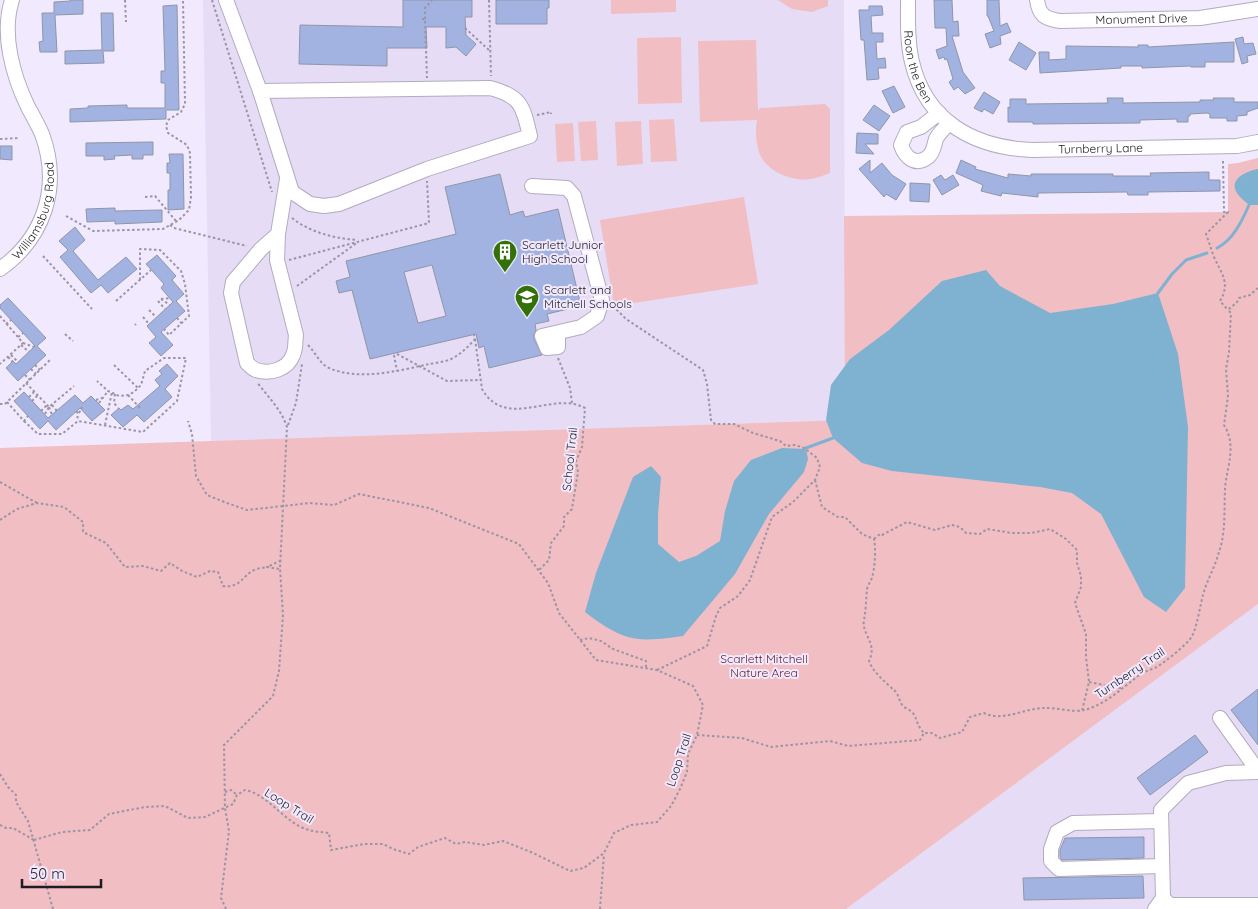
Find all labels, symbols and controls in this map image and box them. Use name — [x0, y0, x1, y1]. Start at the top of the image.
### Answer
street label: Monument Drive — [1095, 10, 1188, 27]
street label: Roon the Ben — [901, 30, 936, 105]
street label: Turnberry Lane — [1058, 140, 1143, 157]
street label: Williamsburg Road — [9, 161, 57, 262]
place label: Scarlett Junior High School — [522, 237, 603, 266]
building icon: Scarlett Junior High School — [492, 239, 518, 273]
place label: Scarlett and Mitchell Schools — [544, 282, 632, 311]
school or university icon: Scarlett and Mitchell Schools — [514, 284, 540, 318]
street label: School Trail — [559, 426, 580, 492]
street label: Turnberry Trail — [1092, 644, 1168, 702]
park label: Scarlett Mitchell Nature Area — [720, 651, 808, 680]
street label: Loop Trail — [663, 731, 694, 788]
street label: Loop Trail — [262, 785, 317, 827]
scale bar — [22, 856, 101, 888]
text: 50 m — [30, 864, 65, 883]

